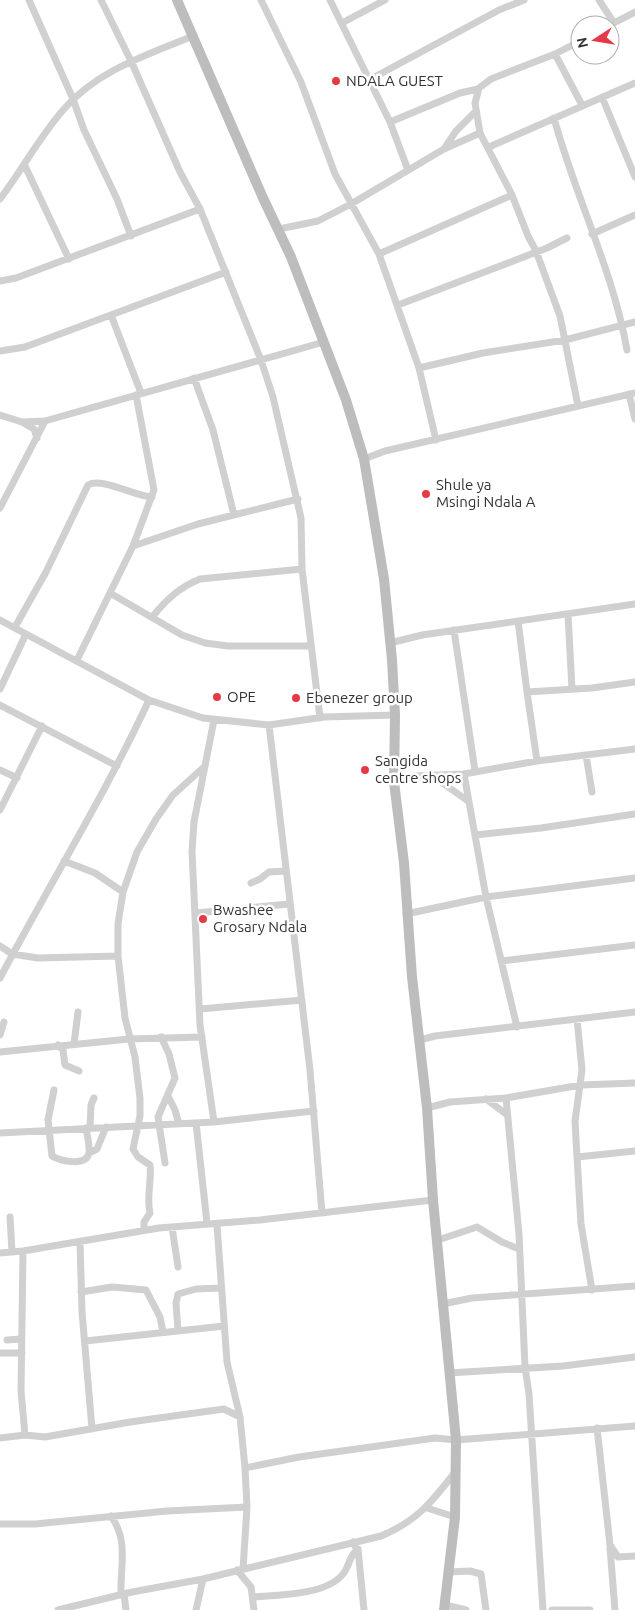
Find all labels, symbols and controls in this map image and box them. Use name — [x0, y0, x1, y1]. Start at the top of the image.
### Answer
north arrow — [570, 15, 620, 65]
text: N — [573, 36, 591, 49]
place label: NDALA GUEST — [346, 72, 444, 89]
marker: NDALA GUEST — [330, 75, 342, 87]
place label: Shule ya Msingi Ndala A — [436, 476, 536, 510]
marker: Shule ya Msingi Ndala A — [420, 488, 432, 500]
place label: OPE — [227, 688, 256, 705]
place label: Ebenezer group — [306, 689, 413, 706]
marker: OPE — [211, 691, 223, 703]
marker: Ebenezer group — [290, 692, 302, 704]
place label: Sangida centre shops — [375, 752, 461, 786]
marker: Sangida centre shops — [359, 764, 371, 776]
place label: Bwashee Grosary Ndala — [213, 901, 307, 935]
marker: Bwashee Grosary Ndala — [197, 913, 209, 925]

